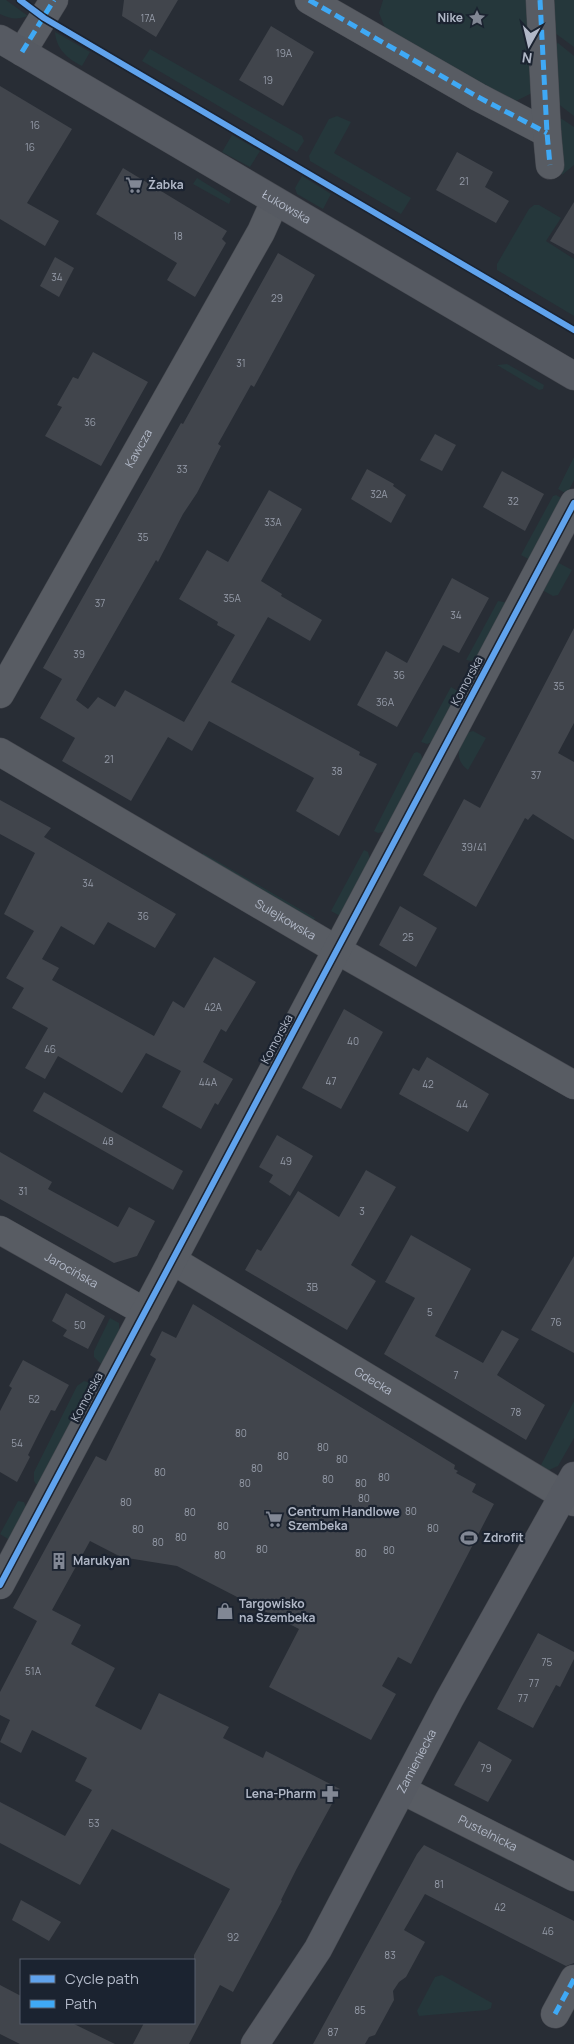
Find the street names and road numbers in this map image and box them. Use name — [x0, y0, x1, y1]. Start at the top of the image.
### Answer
street label: Łukowska — [259, 186, 314, 228]
street label: Kawcza — [121, 426, 156, 471]
street label: Komorska — [446, 653, 487, 709]
street label: Sulejkowska — [252, 895, 319, 944]
street label: Komorska — [256, 1011, 297, 1067]
street label: Jarocińska — [42, 1248, 101, 1292]
street label: Gdecka — [351, 1363, 396, 1399]
street label: Komorska — [66, 1369, 107, 1425]
street label: Zamieniecka — [392, 1726, 440, 1796]
street label: Pustelnicka — [455, 1811, 520, 1855]

